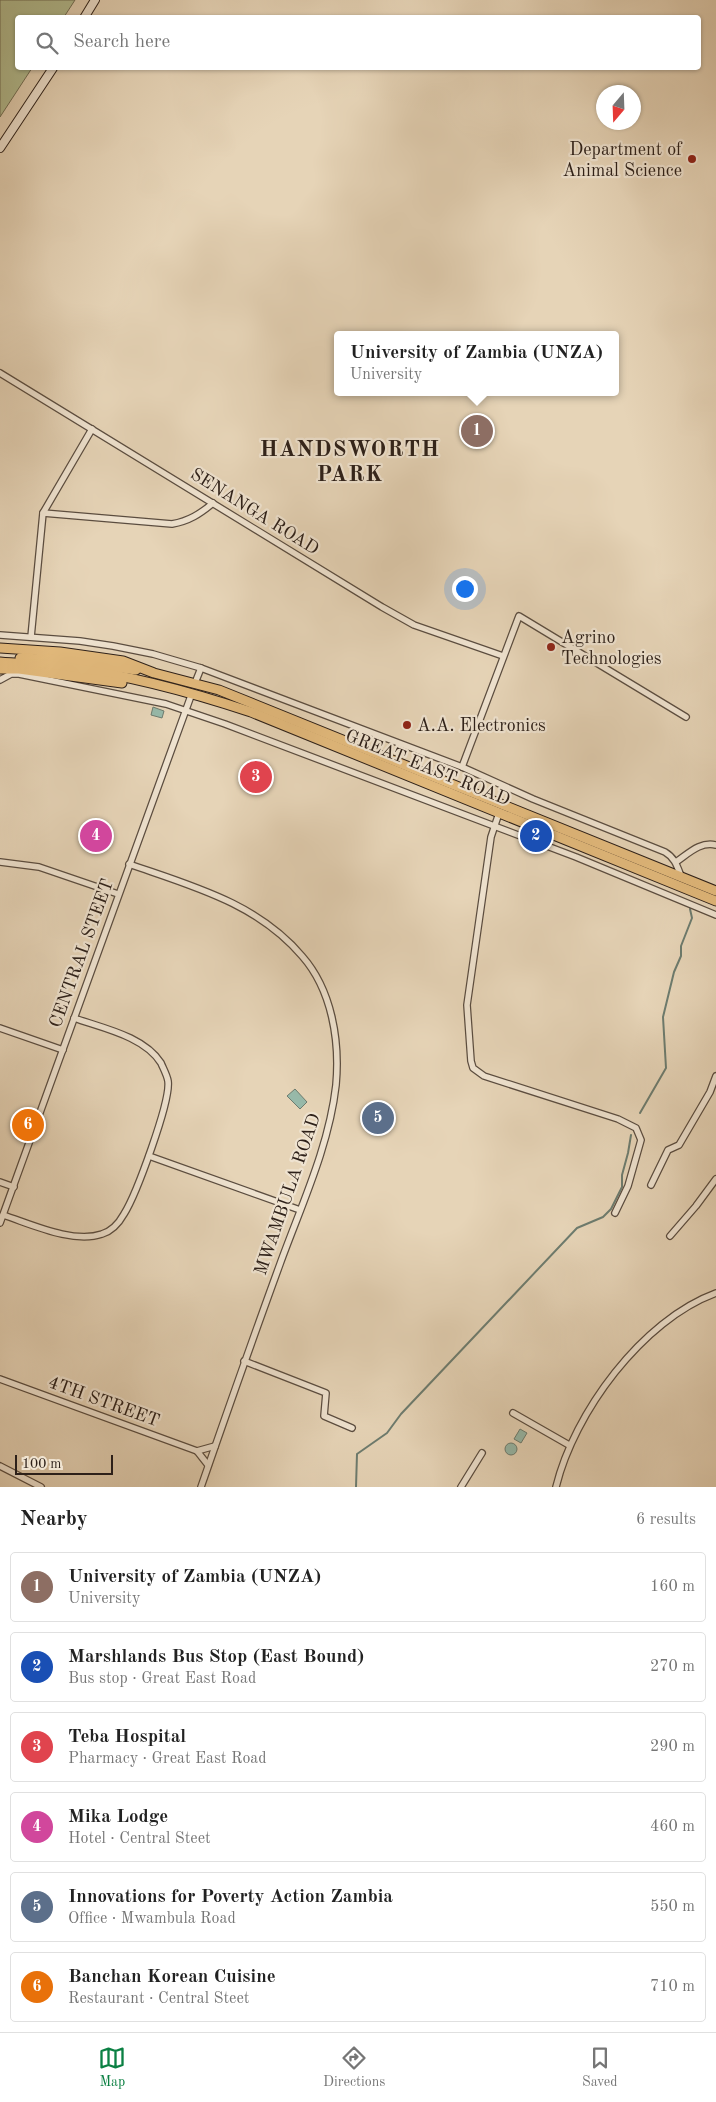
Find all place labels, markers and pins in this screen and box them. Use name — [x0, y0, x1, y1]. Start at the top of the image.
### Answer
place label: Department of Animal Science — [563, 141, 683, 180]
marker: Department of Animal Science — [686, 153, 698, 165]
pin: 1 — [461, 412, 493, 450]
place label: Agrino Technologies — [561, 629, 662, 668]
marker: Agrino Technologies — [545, 641, 557, 653]
place label: A.A. Electronics — [417, 717, 546, 735]
marker: A.A. Electronics — [401, 719, 413, 731]
pin: 3 — [240, 758, 272, 796]
pin: 4 — [80, 817, 112, 855]
pin: 2 — [520, 817, 552, 855]
pin: 5 — [362, 1099, 394, 1137]
pin: 6 — [12, 1106, 44, 1144]

